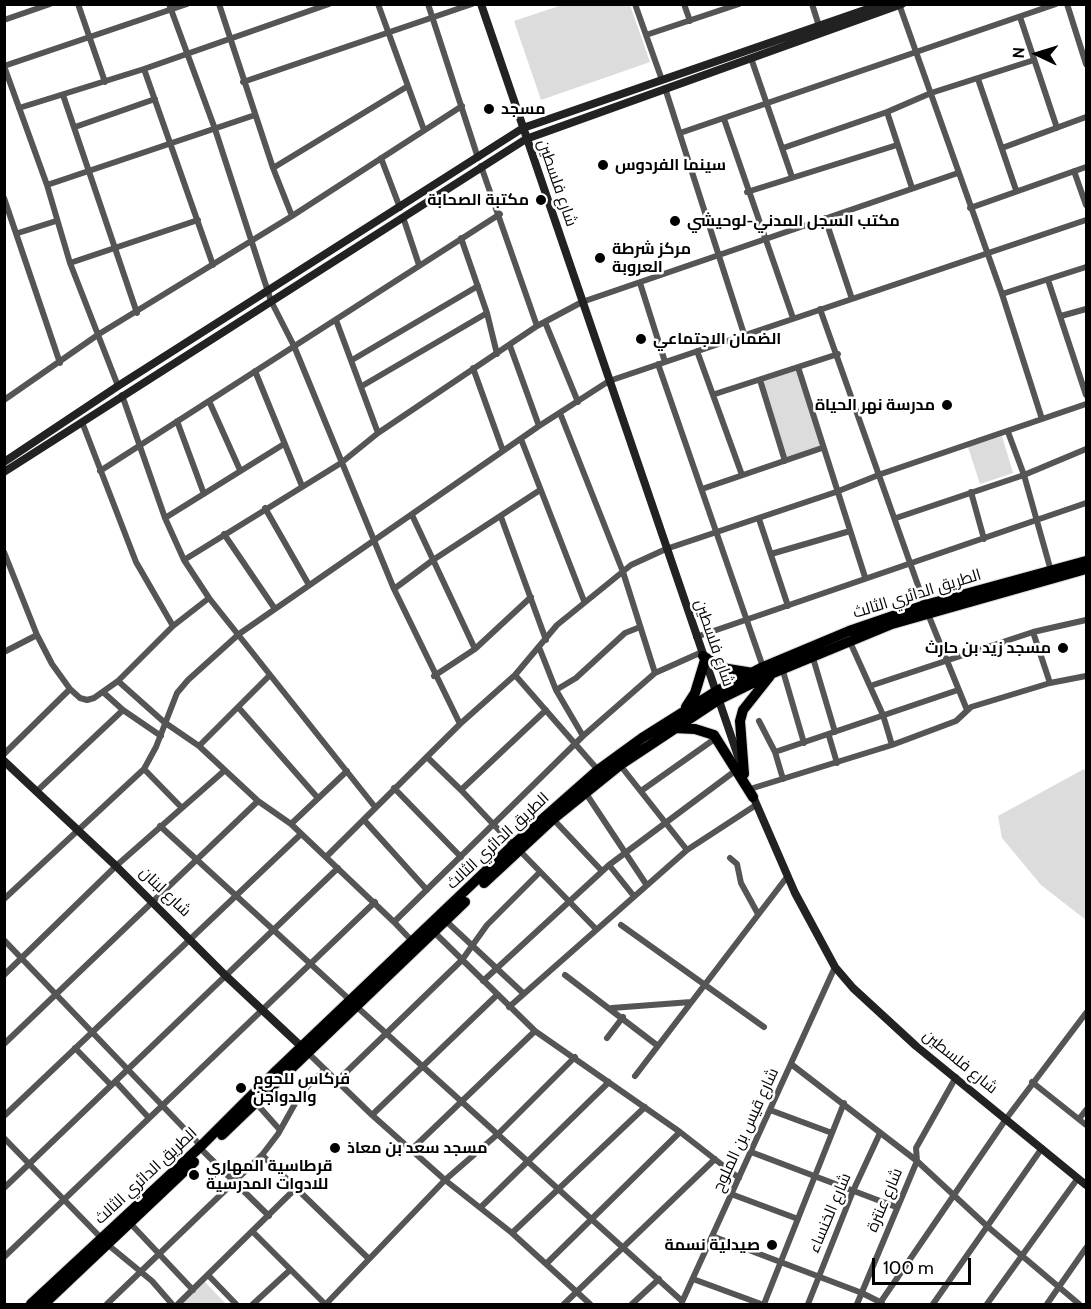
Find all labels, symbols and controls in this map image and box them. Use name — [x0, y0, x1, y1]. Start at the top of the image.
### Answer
north arrow — [1007, 24, 1067, 84]
text: N — [1009, 46, 1028, 59]
place label: مسجد — [501, 99, 545, 119]
marker: مسجد — [482, 102, 496, 116]
street label: شارع فلسطين — [533, 137, 581, 229]
place label: سينما الفردوس — [615, 155, 726, 175]
marker: سينما الفردوس — [596, 158, 610, 172]
place label: مكتبة الصحابة — [427, 190, 529, 210]
marker: مكتبة الصحابة — [534, 193, 548, 207]
place label: مكتب السجل المدني-لوحيشي — [687, 211, 900, 231]
marker: مكتب السجل المدني-لوحيشي — [668, 214, 682, 228]
place label: مركز شرطة العروبة — [612, 239, 691, 277]
marker: مركز شرطة العروبة — [593, 251, 607, 265]
place label: الضمان الاجتماعي — [653, 329, 781, 349]
marker: الضمان الاجتماعي — [634, 332, 648, 346]
place label: مدرسة نهر الحياة — [815, 395, 935, 415]
marker: مدرسة نهر الحياة — [940, 398, 954, 412]
street label: الطريق الدائري الثالث — [851, 565, 983, 623]
street label: شارع فلسطين — [690, 597, 738, 689]
place label: مسجد زيد بن حارث — [925, 638, 1051, 658]
marker: مسجد زيد بن حارث — [1056, 641, 1070, 655]
street label: الطريق الدائري الثالث — [443, 789, 553, 893]
street label: شارع لبنان — [135, 863, 195, 921]
street label: شارع فلسطين — [919, 1026, 1001, 1098]
street label: شارع قيس بن الملوح — [709, 1065, 783, 1195]
place label: فركاس للحوم والدواجن — [253, 1069, 350, 1107]
marker: فركاس للحوم والدواجن — [234, 1081, 248, 1095]
street label: الطريق الدائري الثالث — [91, 1124, 201, 1228]
place label: مسجد سعد بن معاذ — [347, 1138, 488, 1158]
marker: مسجد سعد بن معاذ — [328, 1141, 342, 1155]
place label: قرطاسية المهاري للادوات المدرسية — [206, 1156, 333, 1194]
street label: شارع عنترة — [863, 1165, 907, 1235]
marker: قرطاسية المهاري للادوات المدرسية — [187, 1168, 201, 1182]
street label: شارع الخنساء — [805, 1170, 855, 1256]
place label: صيدلية نسمة — [665, 1235, 760, 1255]
marker: صيدلية نسمة — [765, 1238, 779, 1252]
scale bar — [875, 1246, 974, 1284]
text: 100 m — [883, 1257, 934, 1279]

